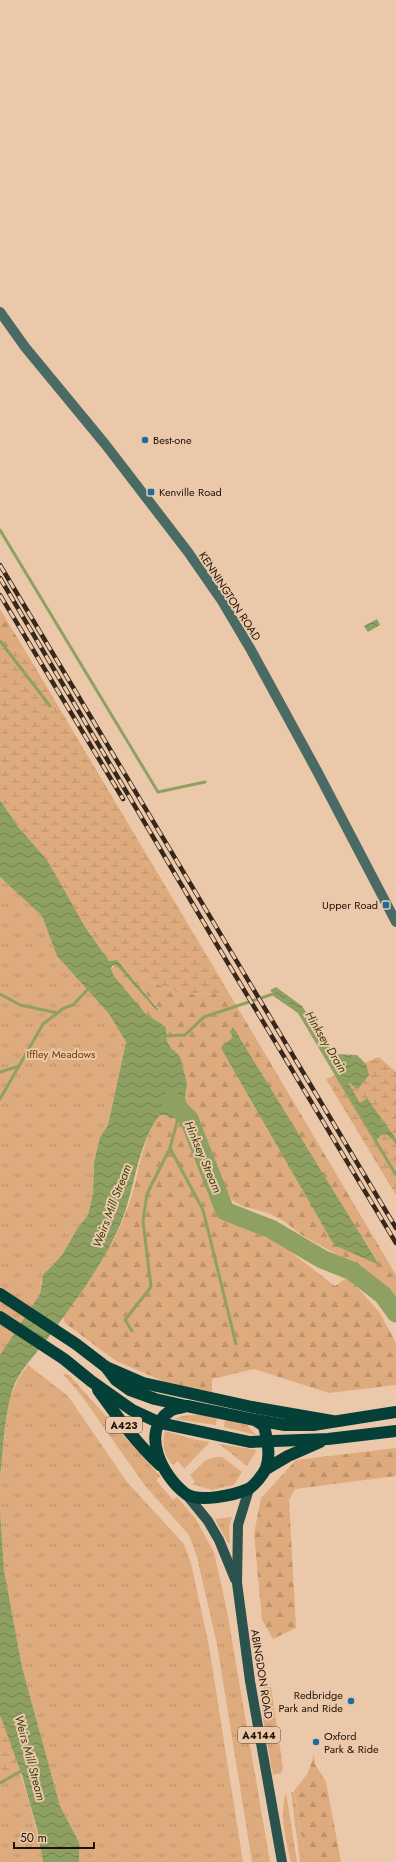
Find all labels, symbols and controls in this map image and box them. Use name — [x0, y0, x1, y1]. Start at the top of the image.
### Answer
place label: Best-one — [153, 432, 192, 448]
marker: Best-one — [140, 435, 150, 445]
place label: Kenville Road — [159, 484, 222, 500]
marker: Kenville Road — [146, 487, 156, 497]
street label: KENNINGTON ROAD — [195, 548, 265, 644]
place label: Upper Road — [322, 897, 378, 913]
marker: Upper Road — [381, 900, 391, 910]
water label: Hinksey Drain — [300, 1008, 352, 1076]
park label: Iffley Meadows — [26, 1046, 96, 1062]
water label: Hinksey Stream — [180, 1118, 226, 1196]
water label: Weirs Mill Stream — [88, 1162, 136, 1250]
road number: A423 — [106, 1417, 142, 1433]
street label: ABINGDON ROAD — [247, 1628, 277, 1720]
place label: Redbridge Park and Ride — [279, 1687, 343, 1716]
marker: Redbridge Park and Ride — [346, 1696, 356, 1706]
water label: Weirs Mill Stream — [10, 1713, 50, 1803]
road number: A4144 — [238, 1727, 280, 1743]
place label: Oxford Park & Ride — [324, 1728, 379, 1757]
marker: Oxford Park & Ride — [311, 1737, 321, 1747]
scale bar — [14, 1824, 94, 1850]
text: 50 m — [20, 1829, 47, 1847]

